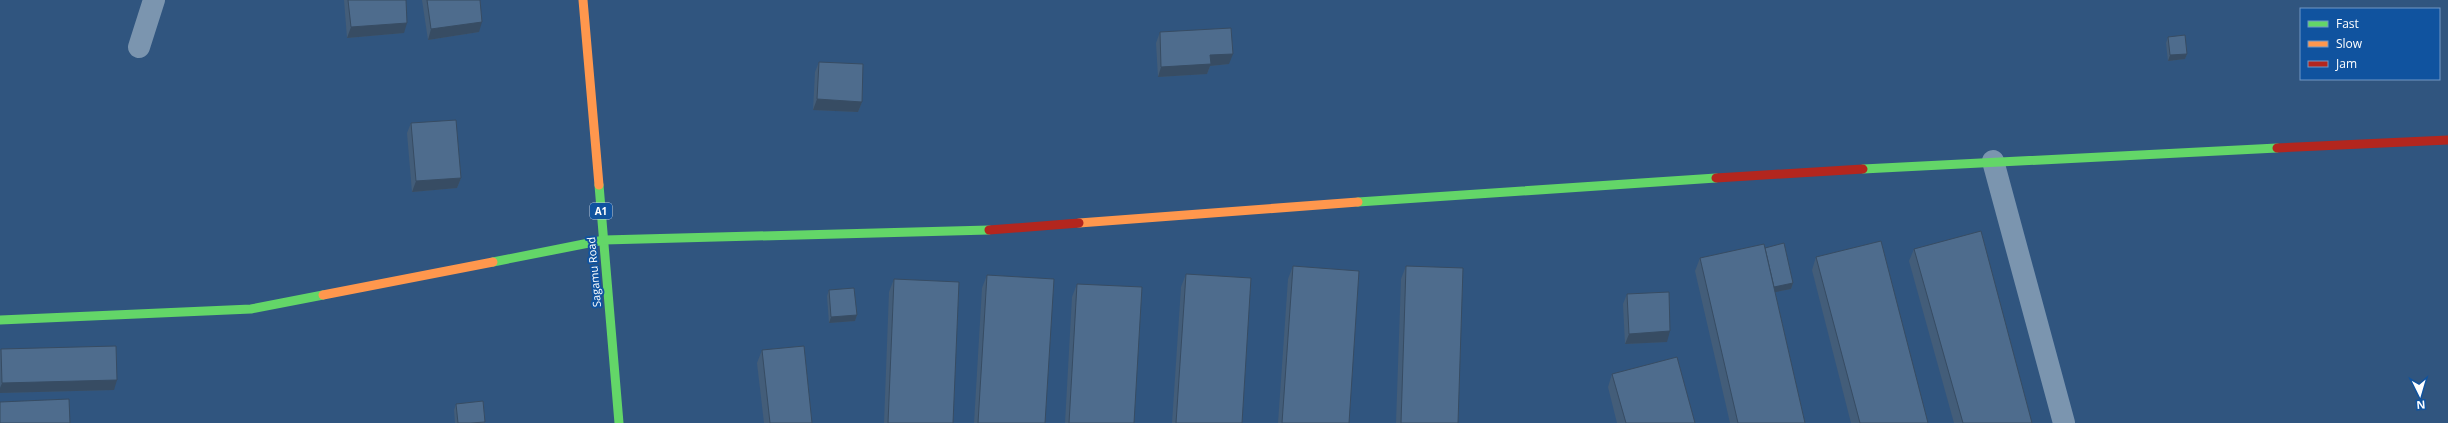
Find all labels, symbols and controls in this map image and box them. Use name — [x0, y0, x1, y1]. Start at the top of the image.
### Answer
legend — [2300, 8, 2440, 80]
text: Fast — [2336, 15, 2359, 32]
text: Slow — [2336, 35, 2363, 52]
text: Jam — [2335, 55, 2357, 72]
road number: A1 — [590, 203, 612, 219]
street label: Sagamu Road — [583, 236, 604, 308]
north arrow — [2400, 375, 2440, 415]
text: N — [2416, 398, 2426, 413]

